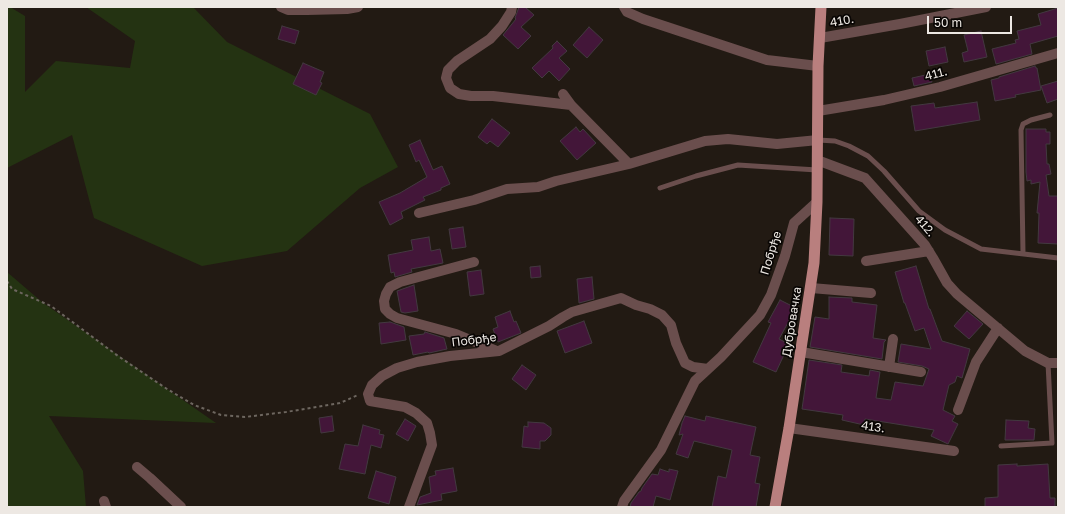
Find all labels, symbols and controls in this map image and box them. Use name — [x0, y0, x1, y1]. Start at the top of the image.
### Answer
scale bar — [929, 8, 1014, 34]
street label: 410. — [829, 12, 855, 30]
text: 50 m — [934, 15, 962, 30]
street label: 411. — [923, 64, 949, 84]
street label: 412. — [912, 212, 938, 240]
street label: Побрђе — [758, 229, 784, 277]
street label: Дубровачка — [779, 286, 805, 358]
street label: Побрђе — [451, 330, 497, 350]
street label: 413. — [860, 418, 886, 436]

